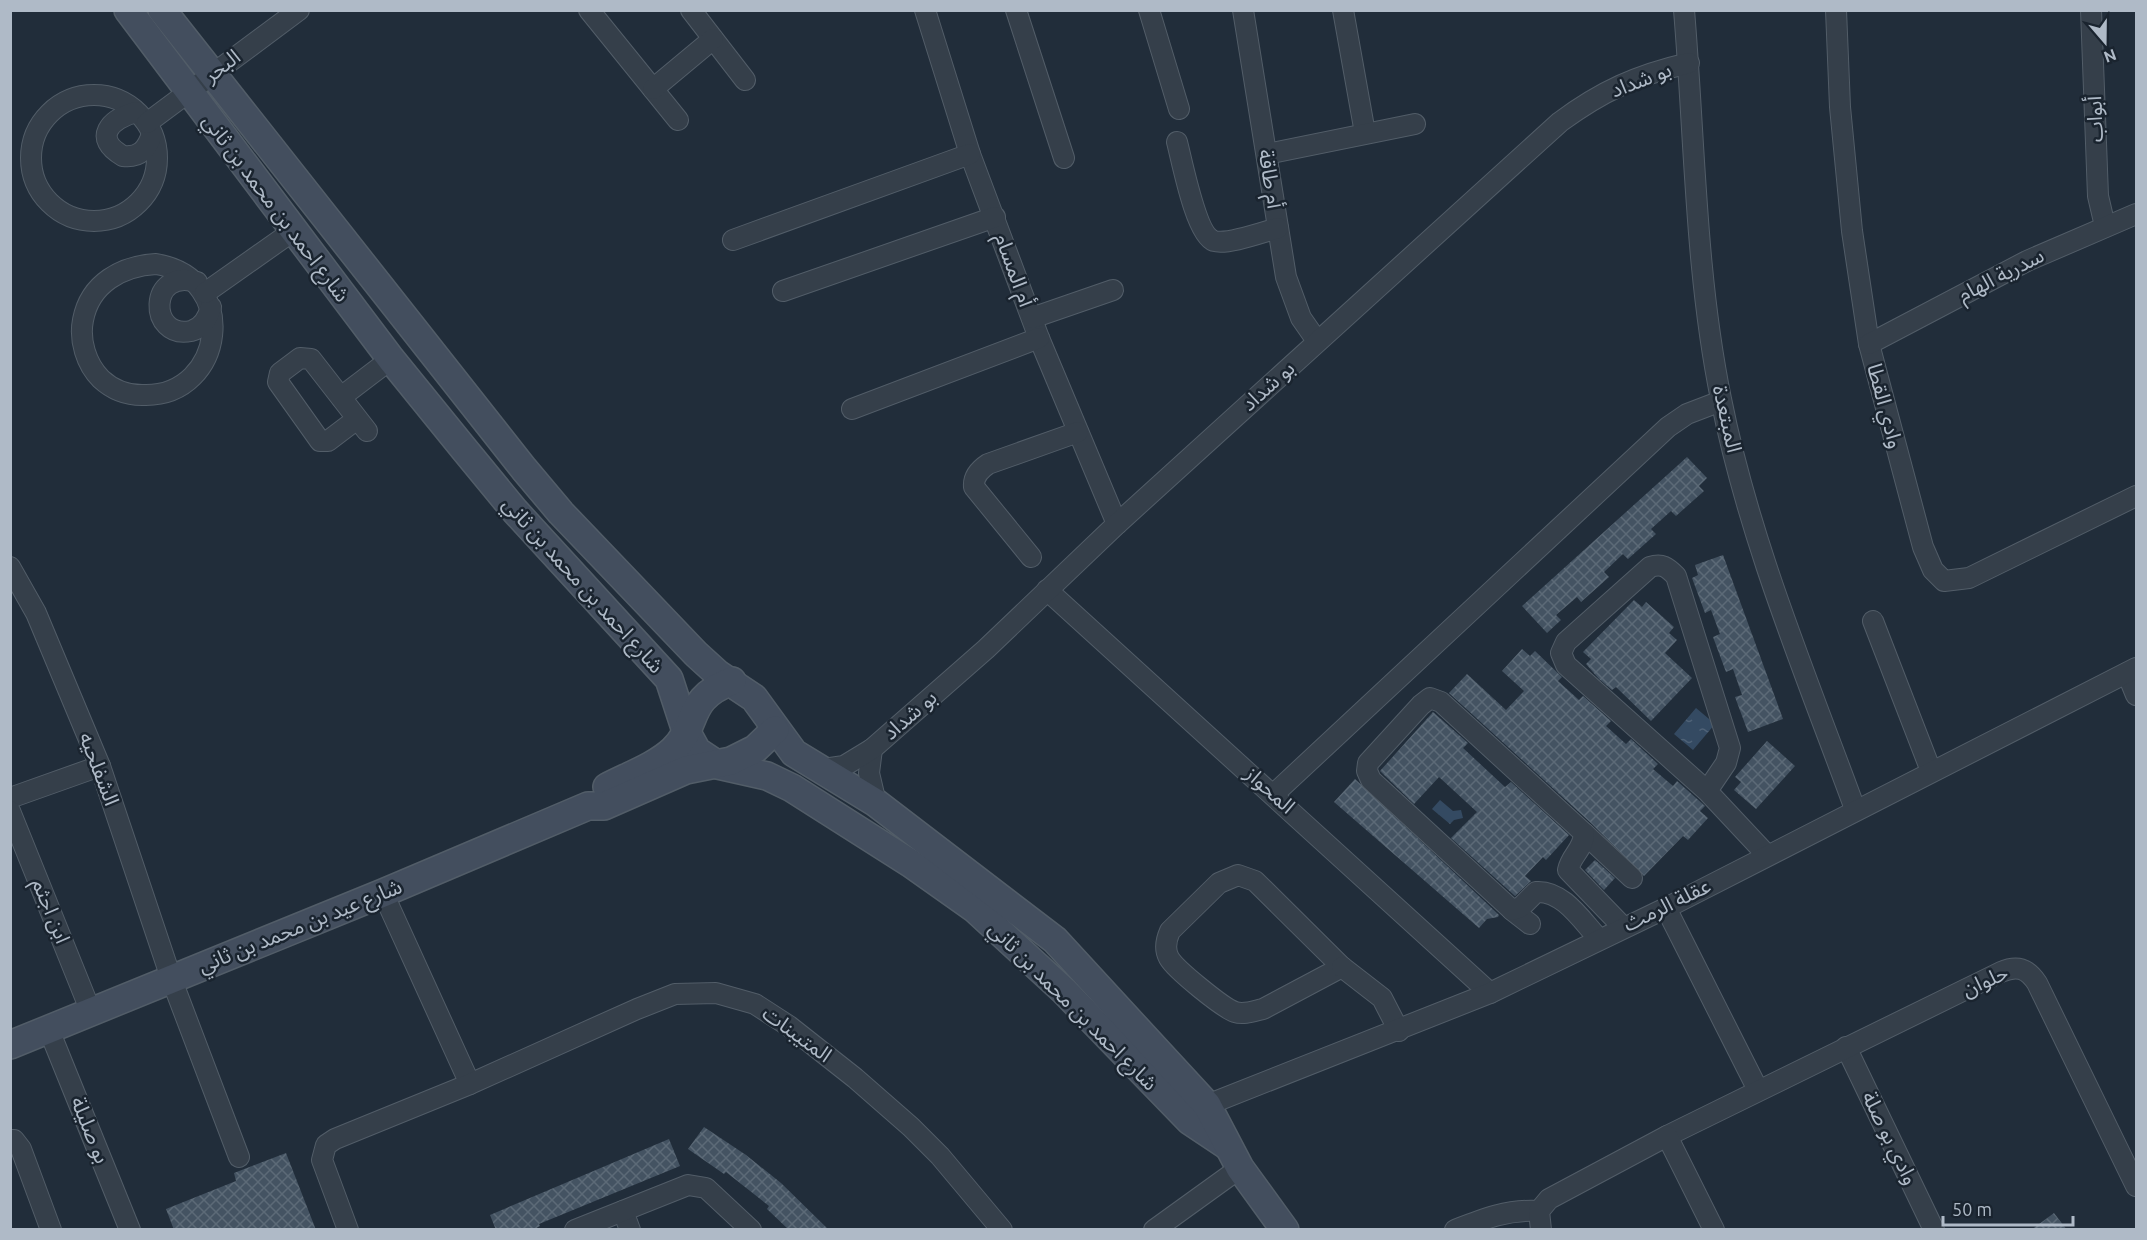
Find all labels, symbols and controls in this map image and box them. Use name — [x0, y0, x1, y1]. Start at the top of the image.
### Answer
north arrow — [2075, 12, 2135, 72]
street label: البحر — [198, 44, 245, 88]
text: N — [2101, 46, 2119, 67]
street label: بو شداد — [1607, 57, 1675, 102]
street label: أبواب — [2081, 95, 2108, 143]
street label: شارع احمد بن محمد بن ثاني — [194, 109, 355, 309]
street label: أم طاقة — [1250, 147, 1288, 211]
street label: أم المسام — [986, 230, 1039, 311]
street label: سدرية الهام — [1953, 242, 2050, 310]
street label: بو شداد — [1236, 355, 1299, 416]
street label: وادي القطا — [1858, 361, 1909, 452]
street label: المبتعدة — [1709, 383, 1747, 455]
street label: شارع احمد بن محمد بن ثاني — [495, 491, 669, 681]
street label: بو شداد — [878, 685, 942, 745]
street label: الشفلحيه — [75, 729, 125, 809]
street label: المحواز — [1239, 760, 1300, 819]
street label: شارع عيد بن محمد بن ثاني — [194, 873, 407, 981]
street label: عقلة الرمث — [1619, 873, 1715, 936]
street label: ابن اجثم — [24, 875, 76, 948]
street label: شارع احمد بن محمد بن ثاني — [981, 916, 1163, 1098]
street label: حلوان — [1958, 959, 2012, 1002]
street label: المتيبنات — [758, 1000, 837, 1066]
street label: وادي بو صلة — [1854, 1087, 1924, 1190]
street label: بو صليلة — [66, 1093, 115, 1167]
scale bar — [1943, 1189, 2074, 1227]
text: 50 m — [1952, 1199, 1992, 1219]

